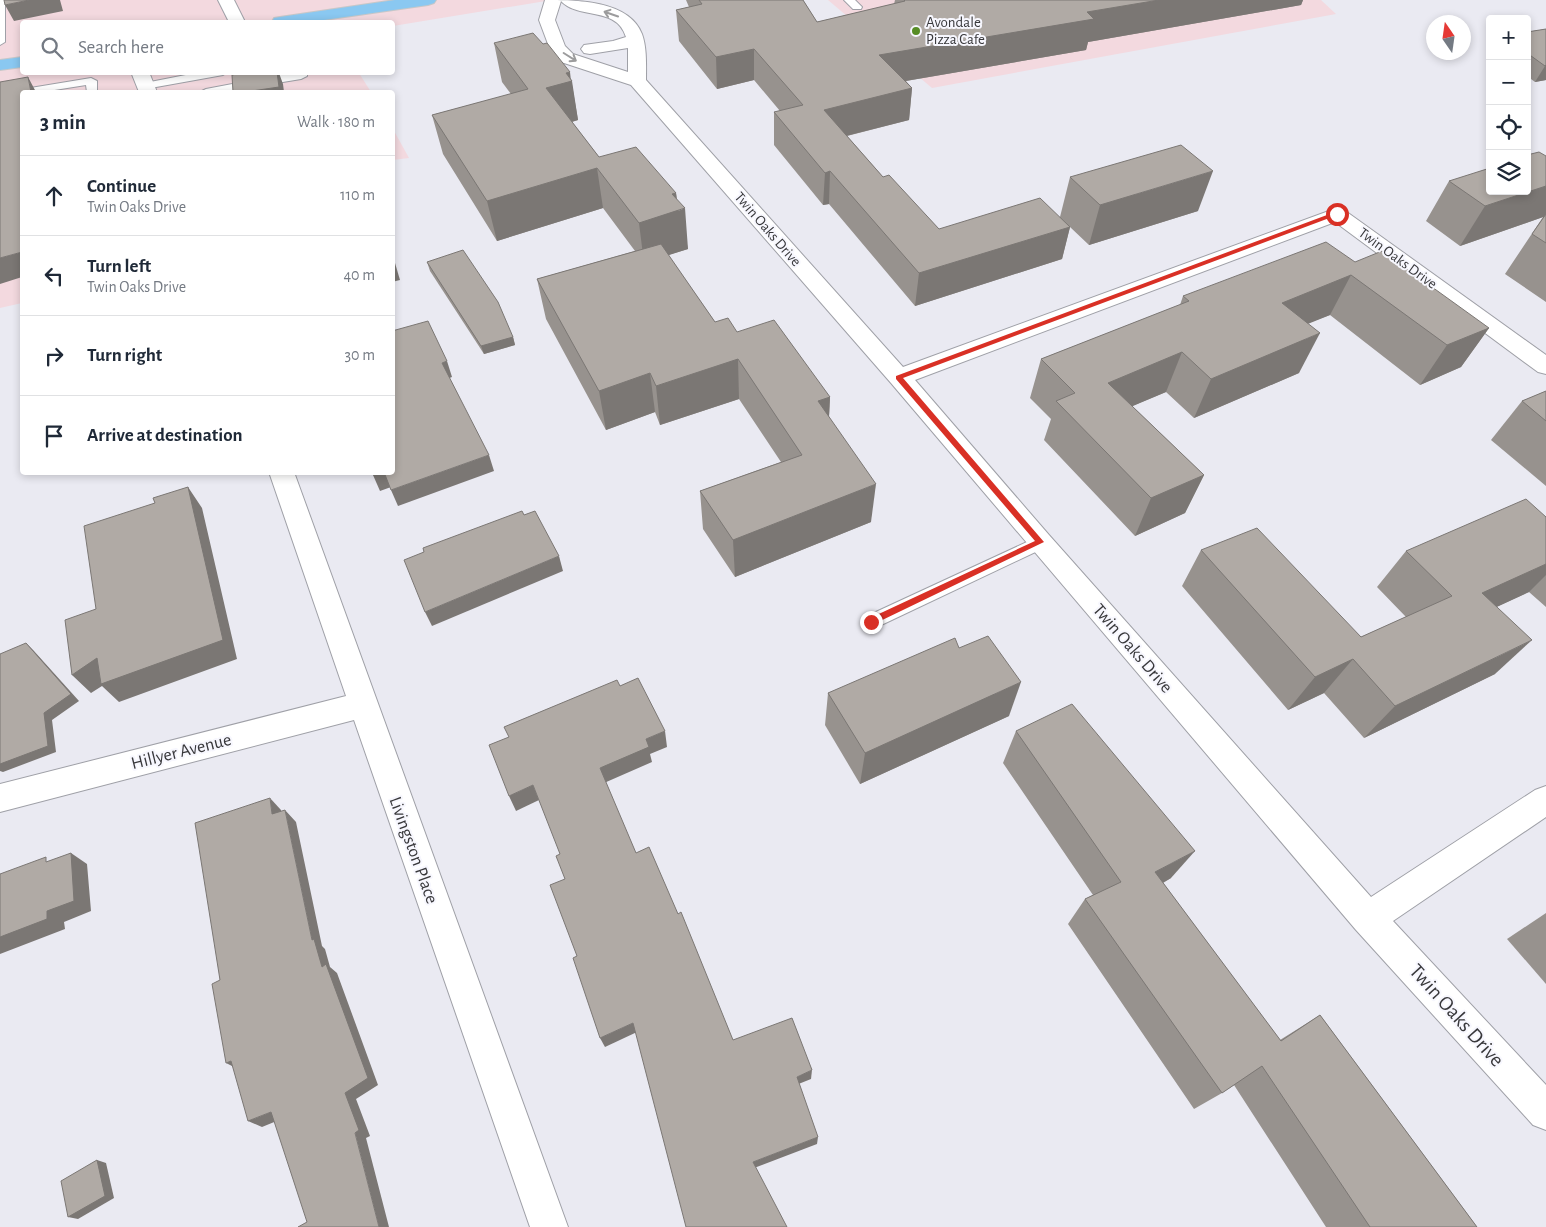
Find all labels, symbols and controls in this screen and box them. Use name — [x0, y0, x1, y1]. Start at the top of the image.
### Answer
one-way arrow — [603, 8, 619, 18]
place label: Avondale Pizza Cafe — [926, 15, 985, 47]
north arrow — [1426, 15, 1471, 60]
map controls — [1486, 15, 1531, 195]
button: + — [1486, 15, 1531, 60]
search box — [20, 20, 395, 75]
marker: Avondale Pizza Cafe — [910, 25, 922, 37]
icon: search — [38, 34, 66, 62]
text: Search here — [78, 38, 164, 57]
one-way arrow — [562, 53, 576, 63]
button: − — [1486, 60, 1531, 105]
button: locate — [1486, 105, 1531, 150]
text: 3 min — [40, 112, 86, 133]
text: Walk · 180 m — [297, 114, 375, 130]
button: layers — [1486, 150, 1531, 195]
text: Continue — [87, 177, 156, 196]
icon: ahead — [40, 182, 68, 210]
text: 110 m — [340, 187, 375, 203]
street label: Twin Oaks Drive — [732, 189, 804, 269]
text: Twin Oaks Drive — [87, 199, 186, 215]
route start — [1326, 203, 1349, 226]
street label: Twin Oaks Drive — [1356, 225, 1440, 292]
text: Turn left — [87, 257, 151, 276]
icon: left — [40, 262, 68, 290]
text: 40 m — [343, 267, 375, 283]
text: Twin Oaks Drive — [87, 279, 186, 295]
icon: right — [40, 342, 68, 370]
text: Turn right — [87, 346, 162, 365]
text: 30 m — [345, 347, 375, 363]
icon: arrive — [40, 422, 68, 450]
text: Arrive at destination — [87, 426, 243, 445]
street label: Twin Oaks Drive — [1089, 601, 1176, 697]
route end — [860, 611, 883, 634]
street label: Hillyer Avenue — [129, 731, 233, 773]
street label: Livingston Place — [385, 795, 441, 906]
street label: Twin Oaks Drive — [1405, 960, 1508, 1071]

